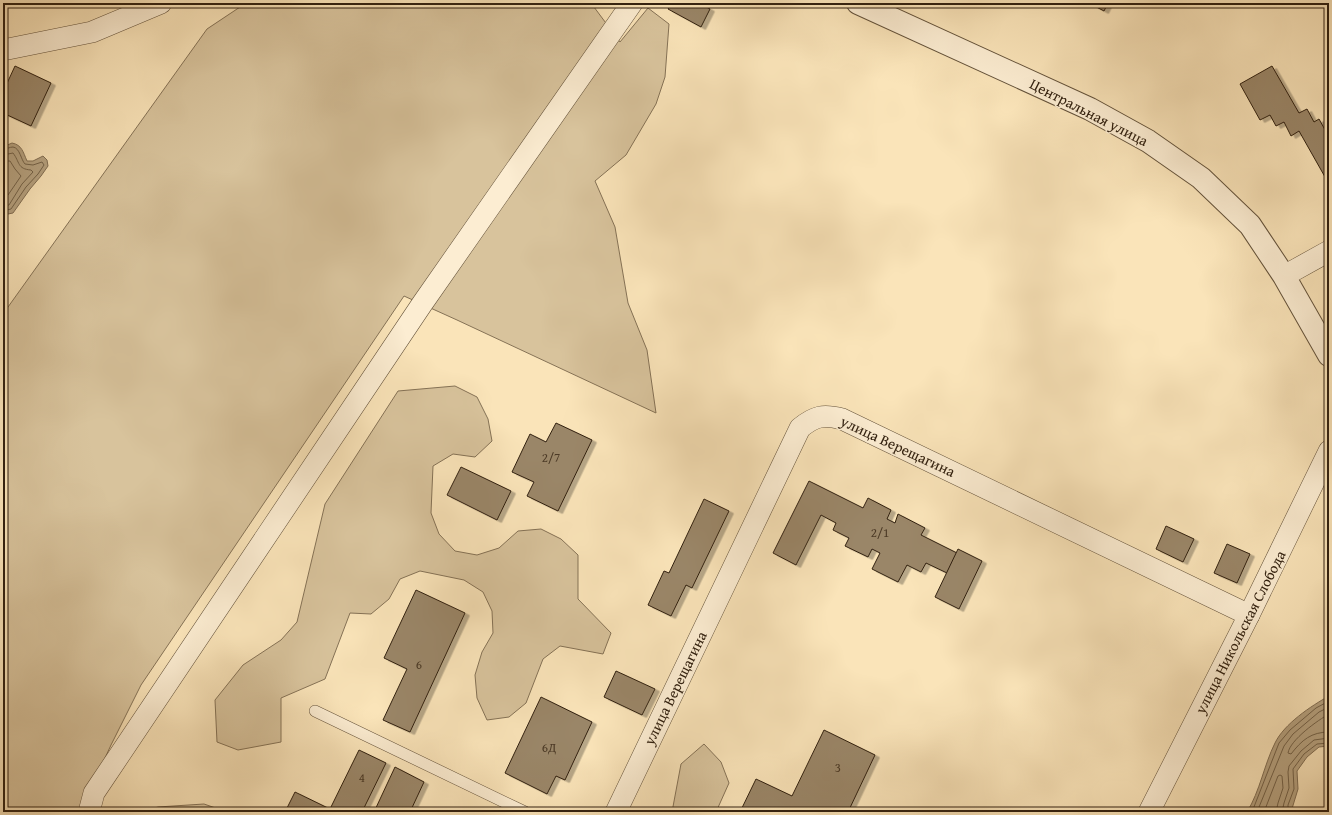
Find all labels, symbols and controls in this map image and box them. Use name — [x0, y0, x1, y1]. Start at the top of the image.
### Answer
street label: Центральная улица — [1026, 73, 1153, 151]
street label: улица Верещагина — [836, 410, 960, 482]
house number: 2/7 — [542, 448, 560, 467]
house number: 2/1 — [871, 523, 889, 542]
street label: улица Никольская Слобода — [1189, 546, 1291, 718]
street label: улица Верещагина — [638, 627, 712, 749]
house number: 6 — [416, 655, 422, 674]
house number: 6Д — [542, 738, 556, 757]
house number: 3 — [835, 758, 841, 777]
house number: 4 — [359, 768, 365, 787]

